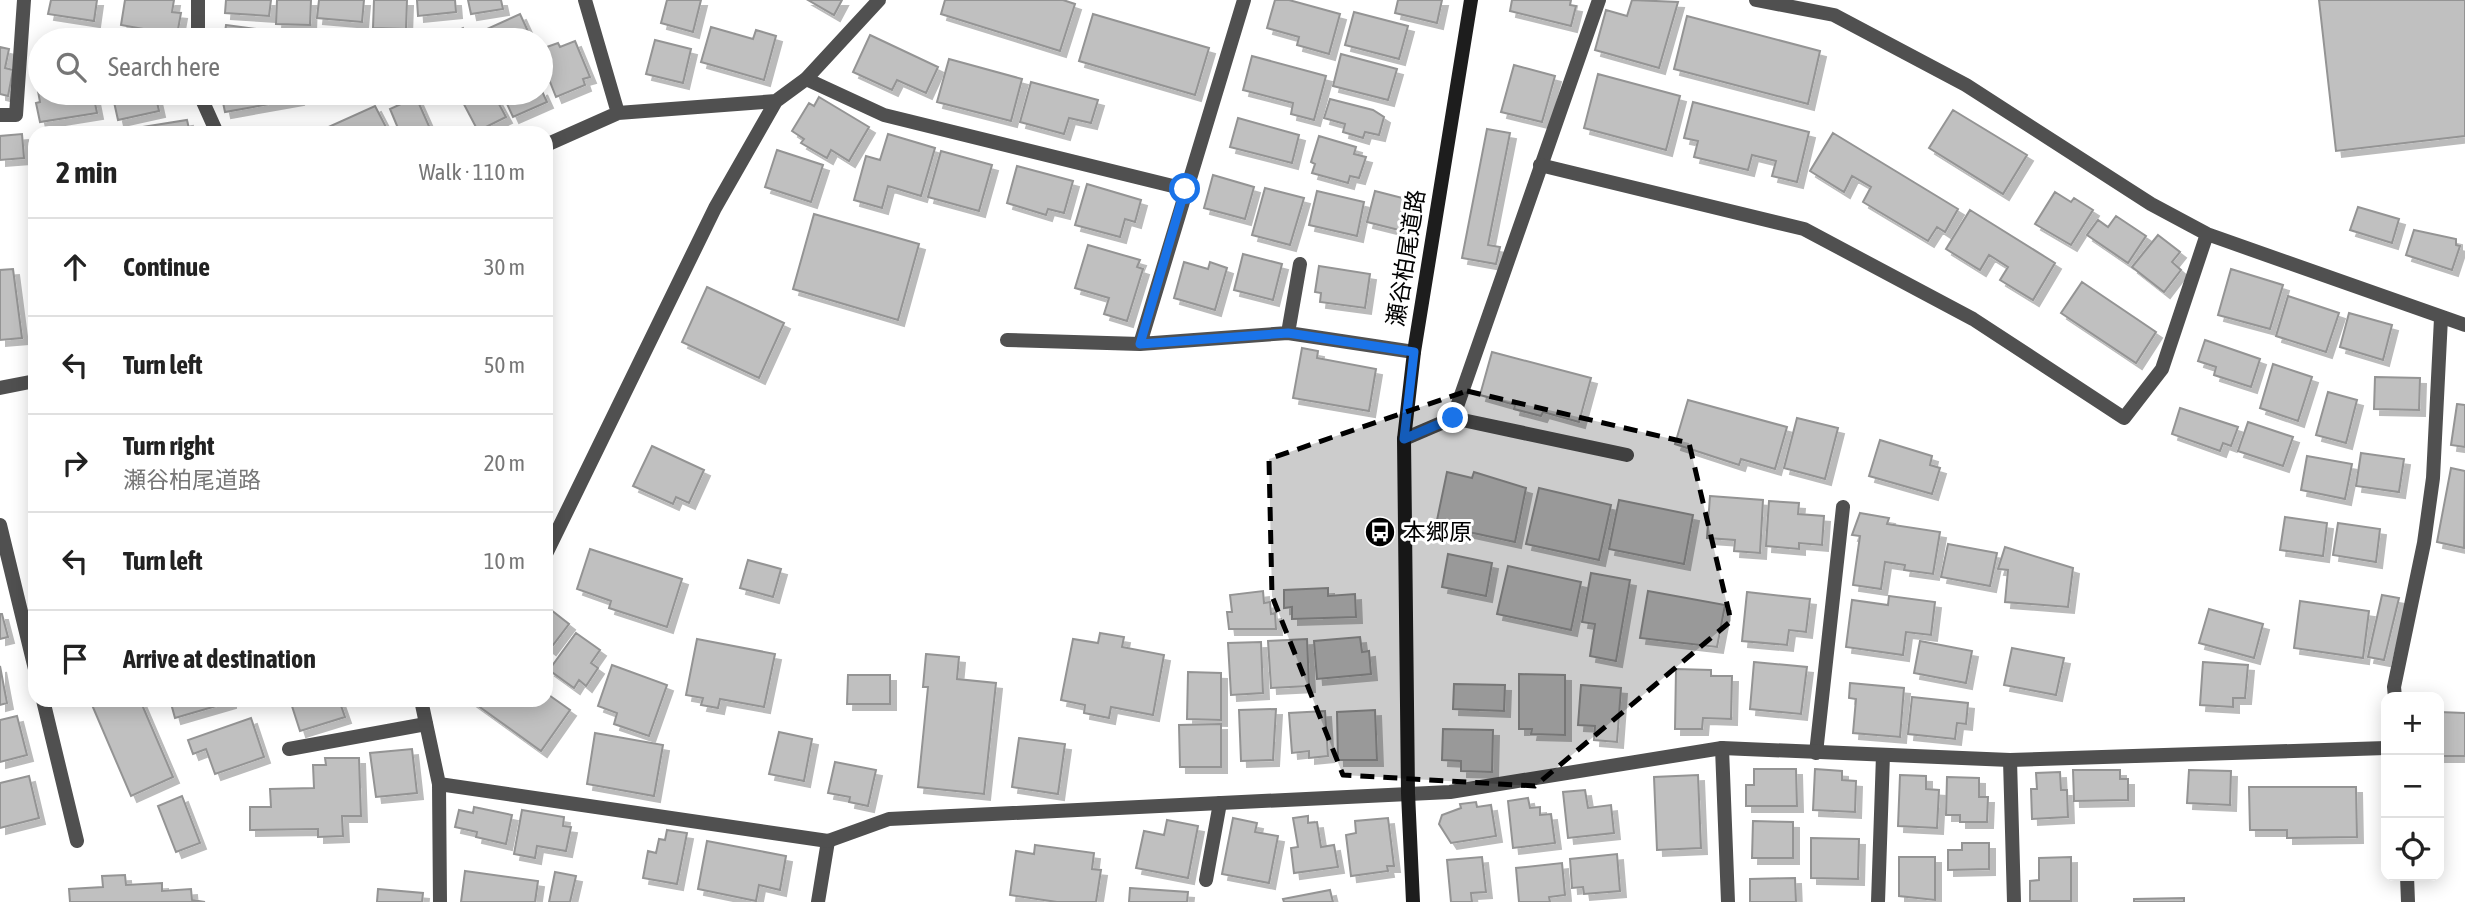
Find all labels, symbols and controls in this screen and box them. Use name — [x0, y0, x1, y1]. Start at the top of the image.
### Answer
search box — [28, 28, 553, 105]
icon: search — [52, 48, 90, 86]
text: Search here — [108, 52, 220, 82]
text: 2 min — [56, 155, 117, 189]
text: Walk · 110 m — [419, 159, 525, 185]
route start — [1169, 173, 1200, 204]
street label: 瀬谷柏尾道路 — [1382, 188, 1430, 328]
icon: ahead — [56, 248, 94, 286]
text: Continue — [123, 252, 210, 282]
text: 30 m — [484, 254, 525, 280]
icon: left — [56, 346, 94, 384]
text: Turn left — [123, 350, 203, 380]
text: 50 m — [484, 352, 525, 378]
route end — [1437, 402, 1468, 433]
text: Turn right — [123, 431, 214, 461]
icon: right — [56, 444, 94, 482]
text: 20 m — [484, 450, 525, 476]
text: 瀬谷柏尾道路 — [123, 467, 261, 493]
bus stop icon: 本郷原 — [1363, 515, 1397, 549]
place label: 本郷原 — [1403, 519, 1472, 545]
icon: left — [56, 542, 94, 580]
text: Turn left — [123, 546, 203, 576]
text: 10 m — [484, 548, 525, 574]
icon: arrive — [56, 640, 94, 678]
text: Arrive at destination — [123, 644, 316, 674]
map controls — [2381, 692, 2444, 881]
button: + — [2381, 692, 2444, 755]
button: − — [2381, 755, 2444, 818]
button: locate — [2381, 818, 2444, 881]

